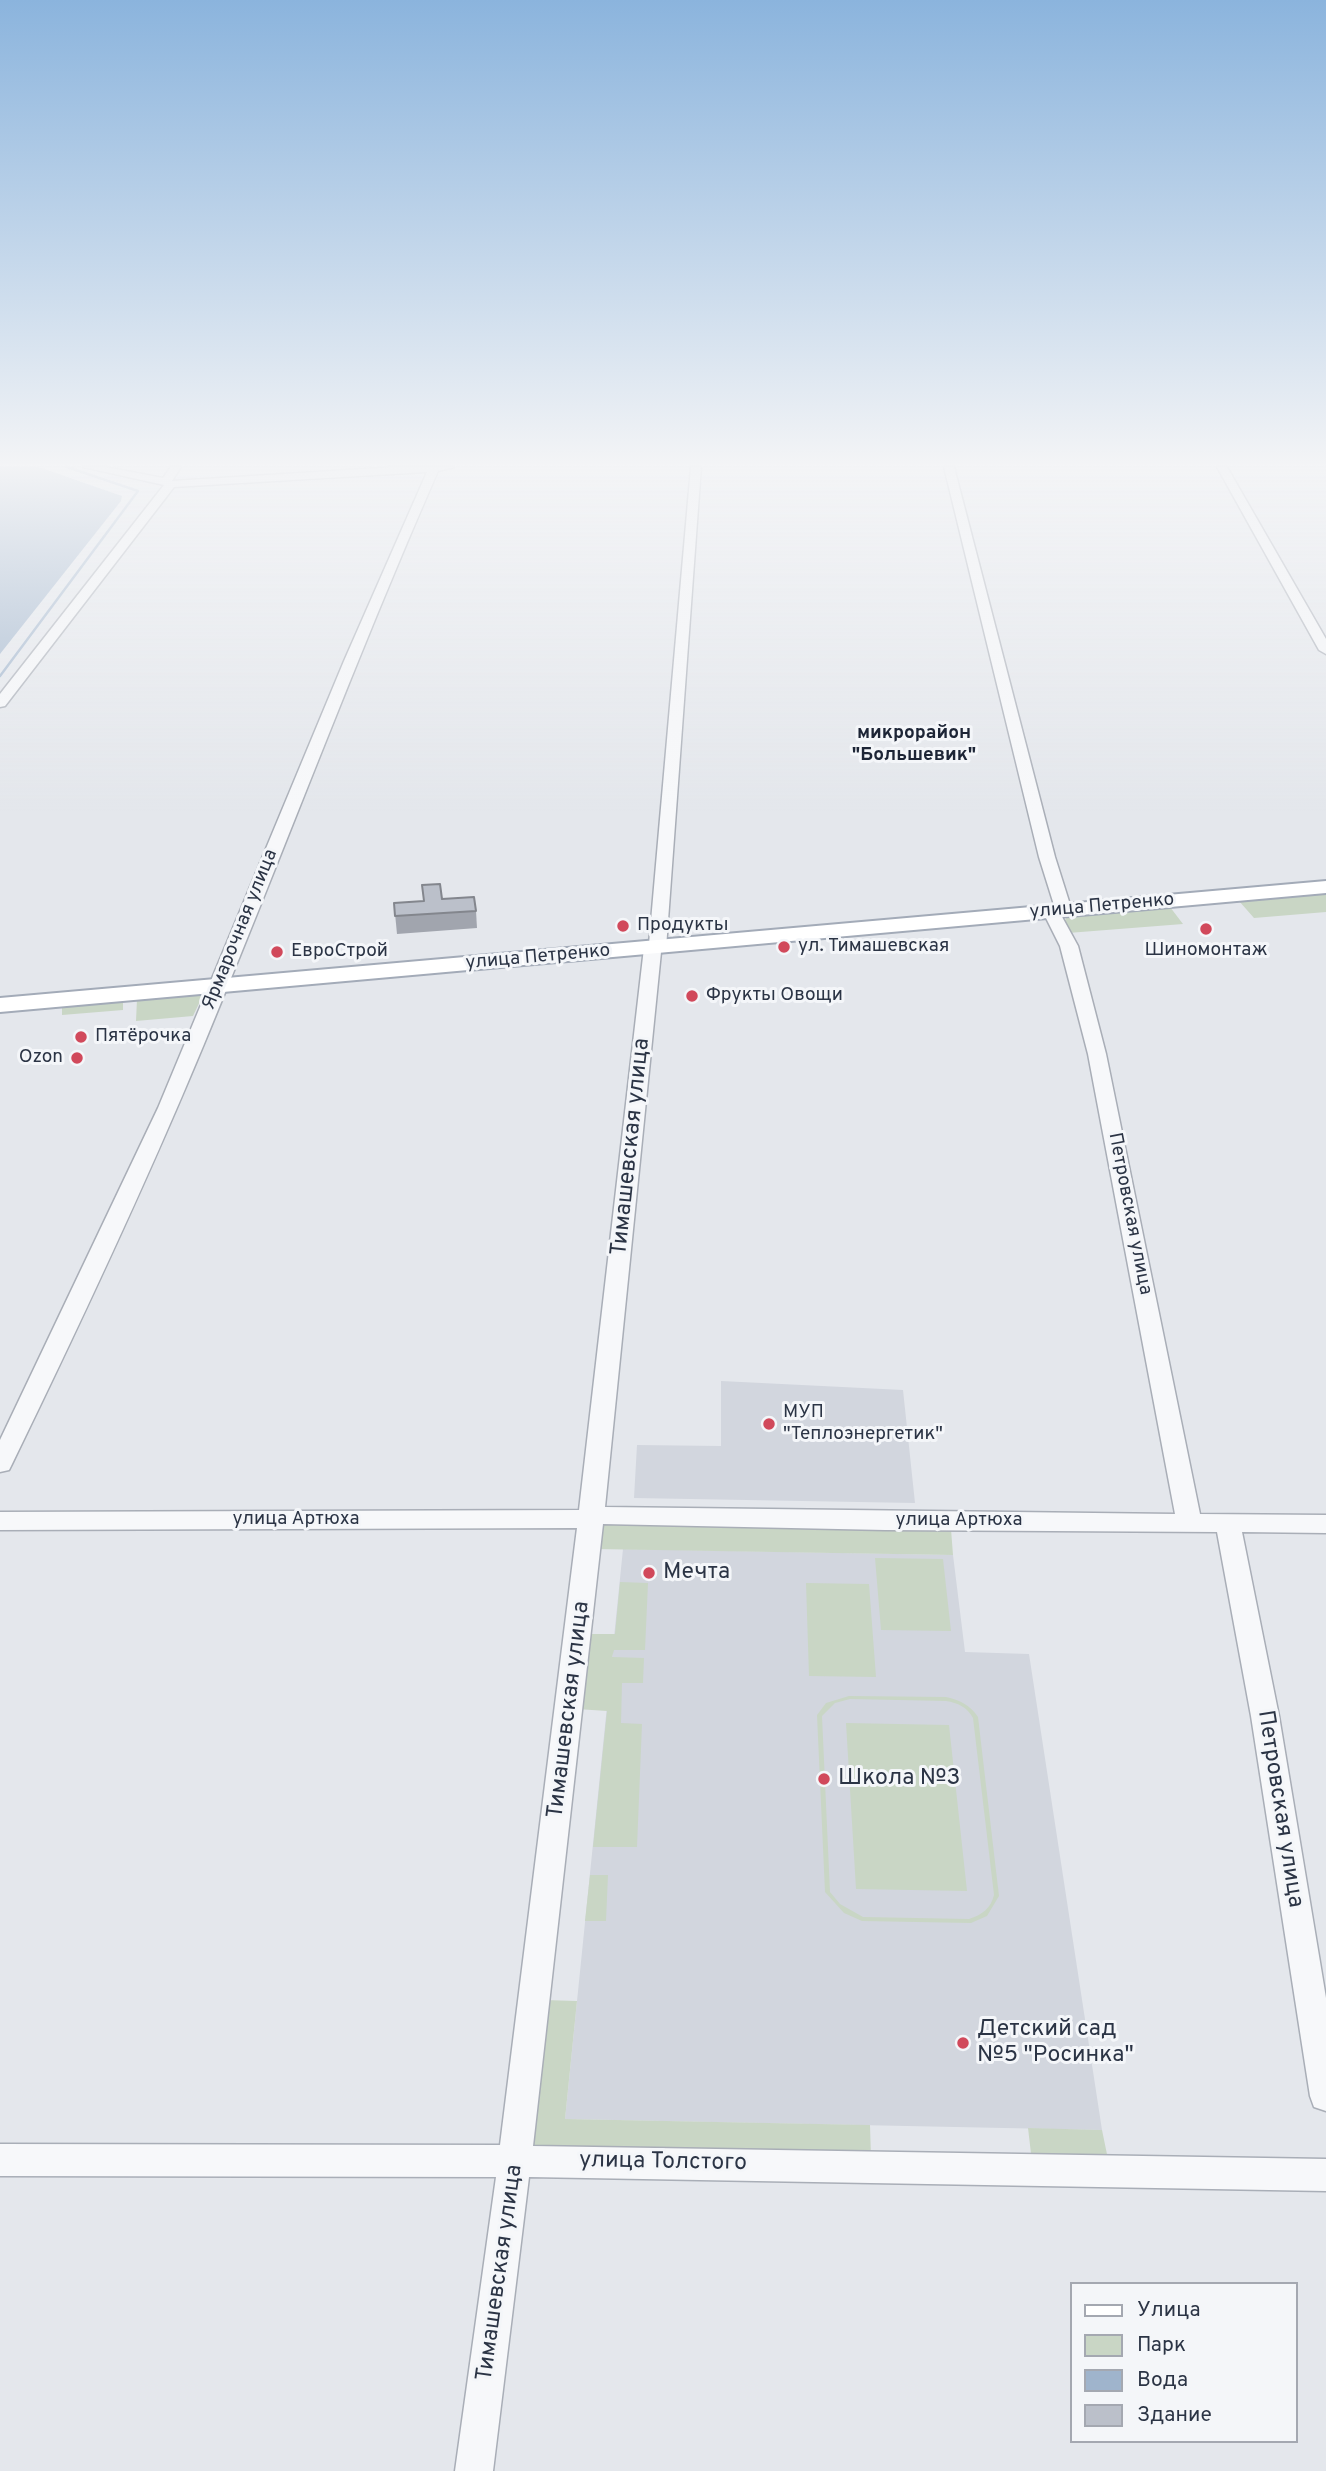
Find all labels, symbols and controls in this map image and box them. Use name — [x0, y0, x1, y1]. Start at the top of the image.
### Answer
district label: микрорайон "Большевик" — [852, 723, 976, 767]
street label: Ярмарочная улица — [198, 846, 284, 1014]
street label: улица Петренко — [1029, 889, 1175, 925]
place label: Продукты — [637, 915, 728, 937]
marker: Продукты — [615, 918, 631, 934]
marker: Шиномонтаж — [1198, 921, 1214, 937]
place label: ул. Тимашевская — [798, 936, 949, 958]
marker: ул. Тимашевская — [776, 939, 792, 955]
street label: улица Петренко — [465, 940, 611, 976]
place label: Шиномонтаж — [1144, 940, 1268, 962]
place label: ЕвроСтрой — [291, 941, 388, 963]
marker: ЕвроСтрой — [269, 944, 285, 960]
place label: Фрукты Овощи — [706, 985, 843, 1007]
marker: Фрукты Овощи — [684, 988, 700, 1004]
place label: Пятёрочка — [95, 1026, 191, 1048]
marker: Пятёрочка — [73, 1029, 89, 1045]
street label: Тимашевская улица — [607, 1037, 657, 1257]
place label: Ozon — [19, 1047, 63, 1069]
marker: Ozon — [69, 1050, 85, 1066]
street label: Петровская улица — [1102, 1131, 1156, 1297]
place label: МУП "Теплоэнергетик" — [783, 1402, 943, 1446]
marker: МУП "Теплоэнергетик" — [761, 1416, 777, 1432]
street label: улица Артюха — [232, 1509, 360, 1531]
street label: улица Артюха — [895, 1510, 1023, 1532]
place label: Мечта — [663, 1559, 730, 1587]
marker: Мечта — [641, 1565, 657, 1581]
street label: Тимашевская улица — [543, 1600, 597, 1820]
street label: Петровская улица — [1250, 1708, 1308, 1910]
place label: Школа №3 — [838, 1765, 960, 1793]
marker: Школа №3 — [816, 1771, 832, 1787]
place label: Детский сад №5 "Росинка" — [977, 2016, 1134, 2070]
marker: Детский сад №5 "Росинка" — [955, 2035, 971, 2051]
street label: улица Толстого — [579, 2148, 747, 2178]
street label: Тимашевская улица — [472, 2163, 530, 2383]
legend — [1070, 2282, 1298, 2443]
text: Улица — [1137, 2297, 1201, 2324]
text: Парк — [1137, 2332, 1186, 2359]
text: Вода — [1137, 2367, 1188, 2394]
text: Здание — [1137, 2402, 1212, 2429]

